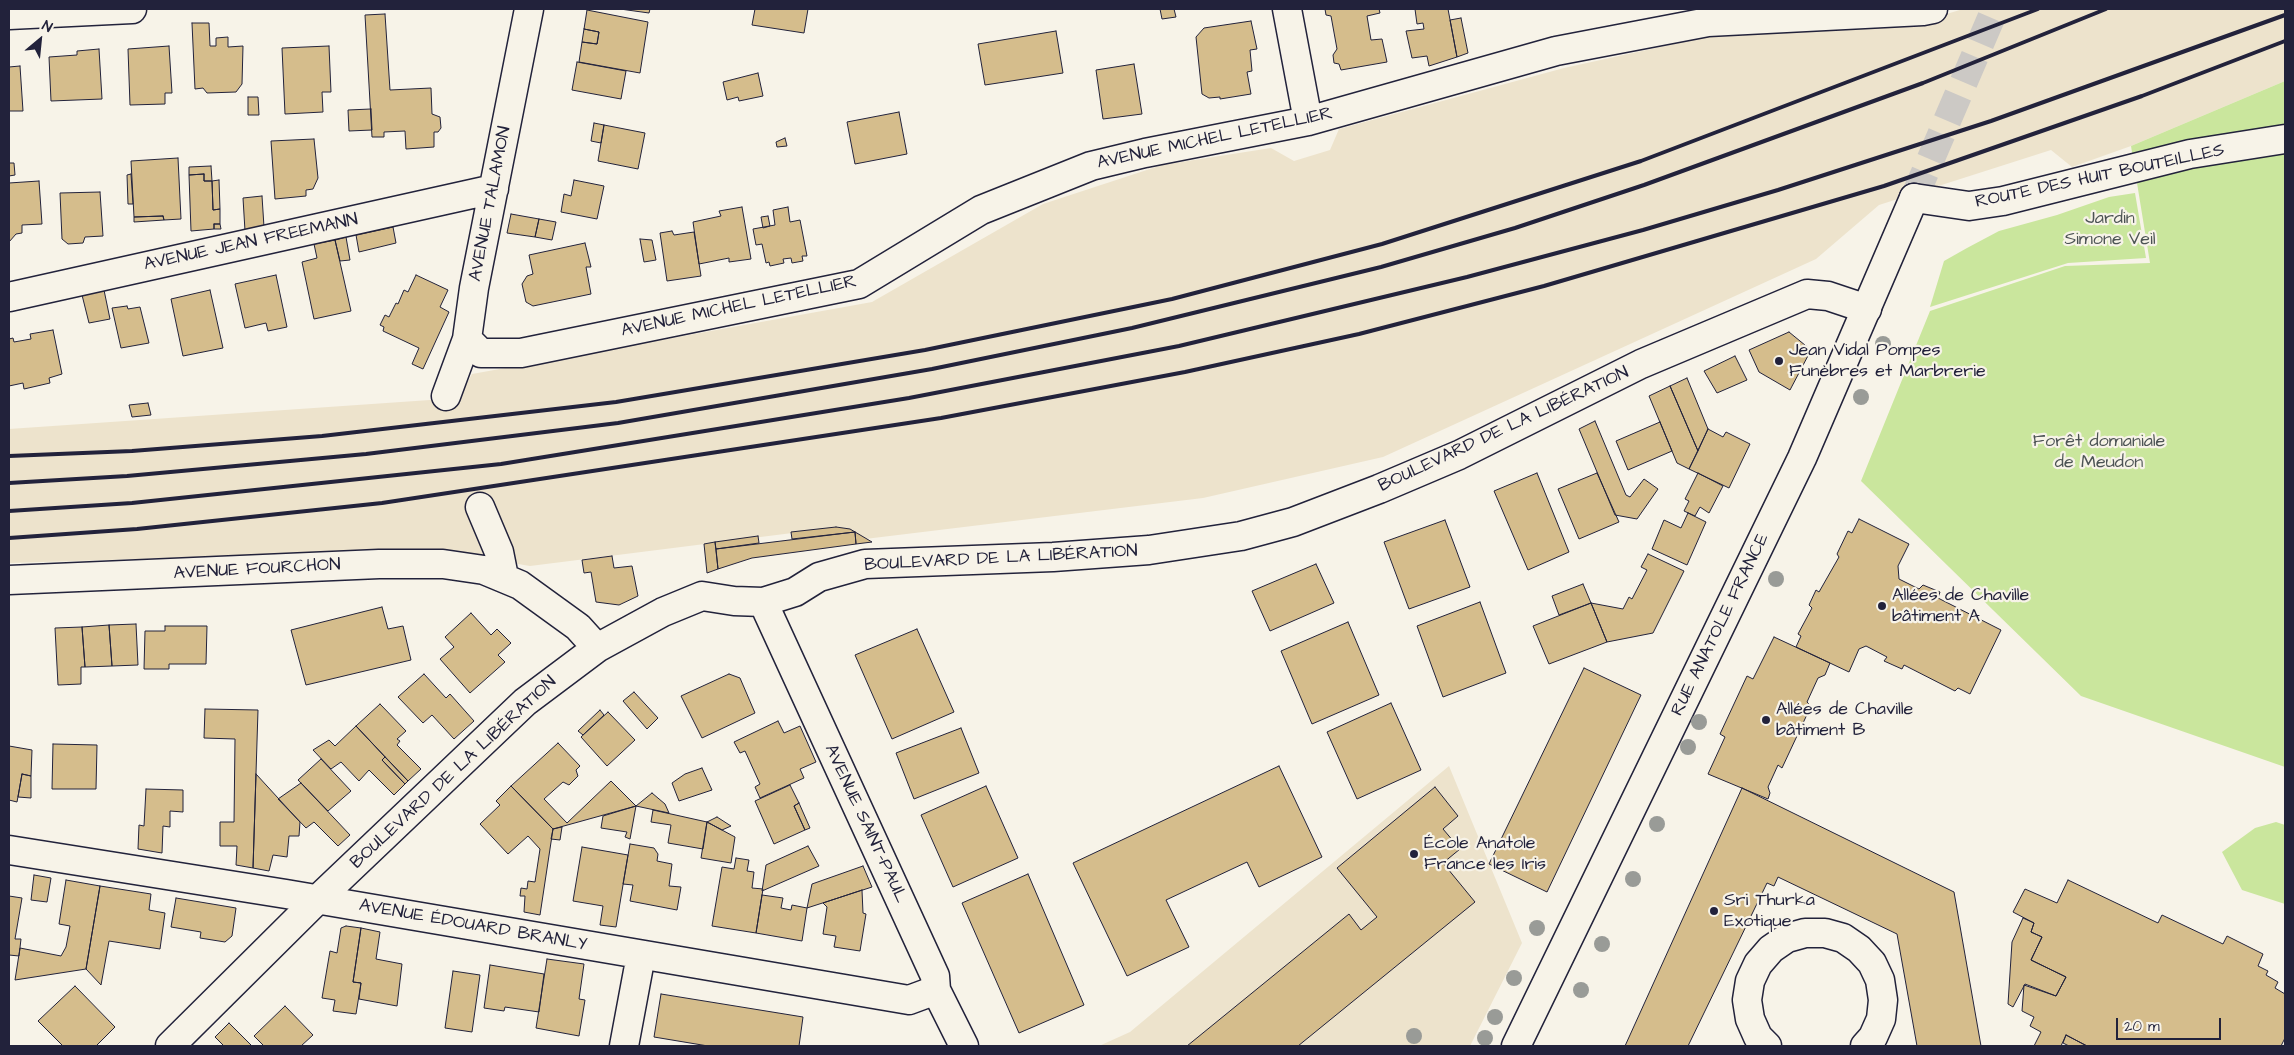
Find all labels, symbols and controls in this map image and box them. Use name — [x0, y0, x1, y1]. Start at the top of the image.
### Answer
north arrow — [15, 15, 65, 65]
text: N — [38, 16, 56, 38]
street label: AVENUE MICHEL LETELLIER — [1095, 103, 1335, 175]
street label: AVENUE TALAMON — [465, 125, 517, 283]
street label: ROUTE DES HUIT BOUTEILLES — [1974, 140, 2226, 214]
park label: Jardin Simone Veil — [2065, 208, 2155, 250]
street label: AVENUE JEAN FREEMANN — [142, 210, 360, 276]
street label: AVENUE MICHEL LETELLIER — [619, 271, 859, 343]
place label: Jean Vidal Pompes Funèbres et Marbrerie — [1789, 340, 1986, 382]
marker: Jean Vidal Pompes Funèbres et Marbrerie — [1773, 355, 1785, 367]
street label: BOULEVARD DE LA LIBÉRATION — [1375, 362, 1633, 498]
park label: Forêt domaniale de Meudon — [2033, 431, 2165, 474]
street label: RUE ANATOLE FRANCE — [1667, 530, 1775, 720]
street label: BOULEVARD DE LA LIBÉRATION — [864, 541, 1138, 577]
street label: AVENUE FOURCHON — [173, 555, 341, 585]
place label: Allées de Chaville bâtiment A — [1892, 585, 2029, 628]
marker: Allées de Chaville bâtiment A — [1876, 600, 1888, 612]
street label: BOULEVARD DE LA LIBÉRATION — [347, 672, 561, 874]
place label: Allées de Chaville bâtiment B — [1776, 699, 1913, 742]
marker: Allées de Chaville bâtiment B — [1760, 714, 1772, 726]
street label: AVENUE SAINT-PAUL — [819, 741, 911, 907]
place label: École Anatole France les Iris — [1424, 833, 1546, 876]
marker: École Anatole France les Iris — [1408, 848, 1420, 860]
place label: Sri Thurka Exotique — [1724, 890, 1815, 932]
street label: AVENUE ÉDOUARD BRANLY — [357, 895, 589, 957]
marker: Sri Thurka Exotique — [1708, 905, 1720, 917]
scale bar — [2119, 1008, 2224, 1040]
text: 20 m — [2124, 1016, 2160, 1037]

